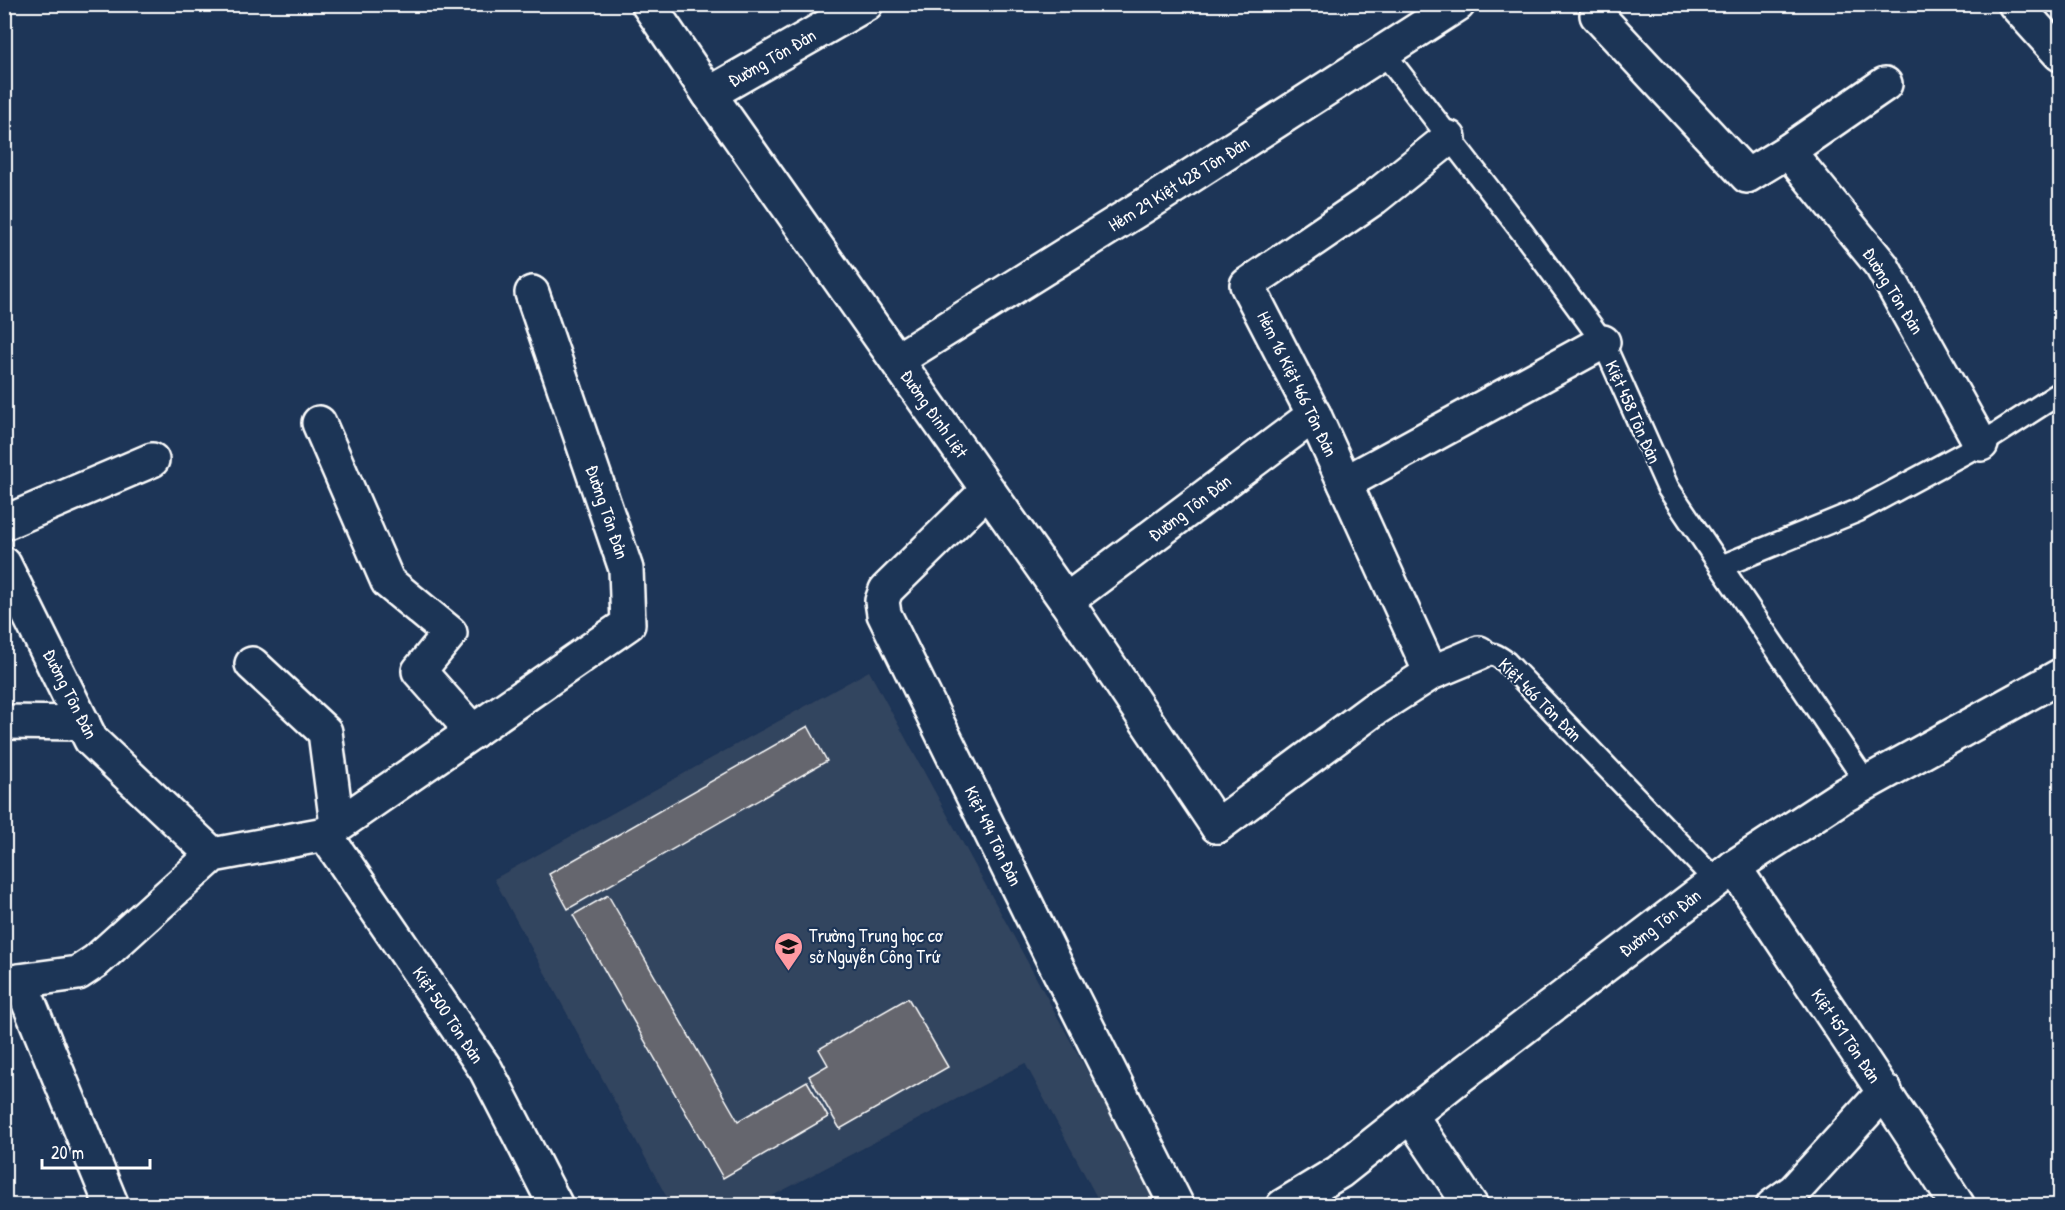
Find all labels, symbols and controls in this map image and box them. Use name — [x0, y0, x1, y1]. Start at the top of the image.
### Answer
street label: Đường Tôn Đản — [723, 22, 820, 93]
street label: Hẻm 29 Kiệt 428 Tôn Đản — [1103, 130, 1254, 237]
street label: Đường Tôn Đản — [1857, 243, 1930, 339]
street label: Hẻm 16 Kiệt 466 Tôn Đản — [1251, 307, 1344, 461]
street label: Kiệt 458 Tôn Đản — [1600, 356, 1667, 467]
street label: Đường Đinh Liệt — [895, 365, 975, 464]
street label: Đường Tôn Đản — [580, 462, 635, 562]
street label: Đường Tôn Đản — [1143, 468, 1236, 547]
street label: Đường Tôn Đản — [37, 645, 104, 743]
street label: Kiệt 466 Tôn Đản — [1493, 652, 1588, 747]
street label: Kiệt 494 Tôn Đản — [958, 782, 1028, 890]
street label: Đường Tôn Đản — [1614, 883, 1706, 963]
place label: Trường Trung học cơ sở Nguyễn Công Trứ — [809, 923, 944, 969]
school or university icon: Trường Trung học cơ sở Nguyễn Công Trứ — [772, 930, 804, 972]
street label: Kiệt 500 Tôn Đản — [407, 961, 490, 1068]
street label: Kiệt 451 Tôn Đản — [1806, 984, 1887, 1088]
scale bar — [42, 1132, 150, 1170]
text: 20 m — [51, 1140, 84, 1165]

